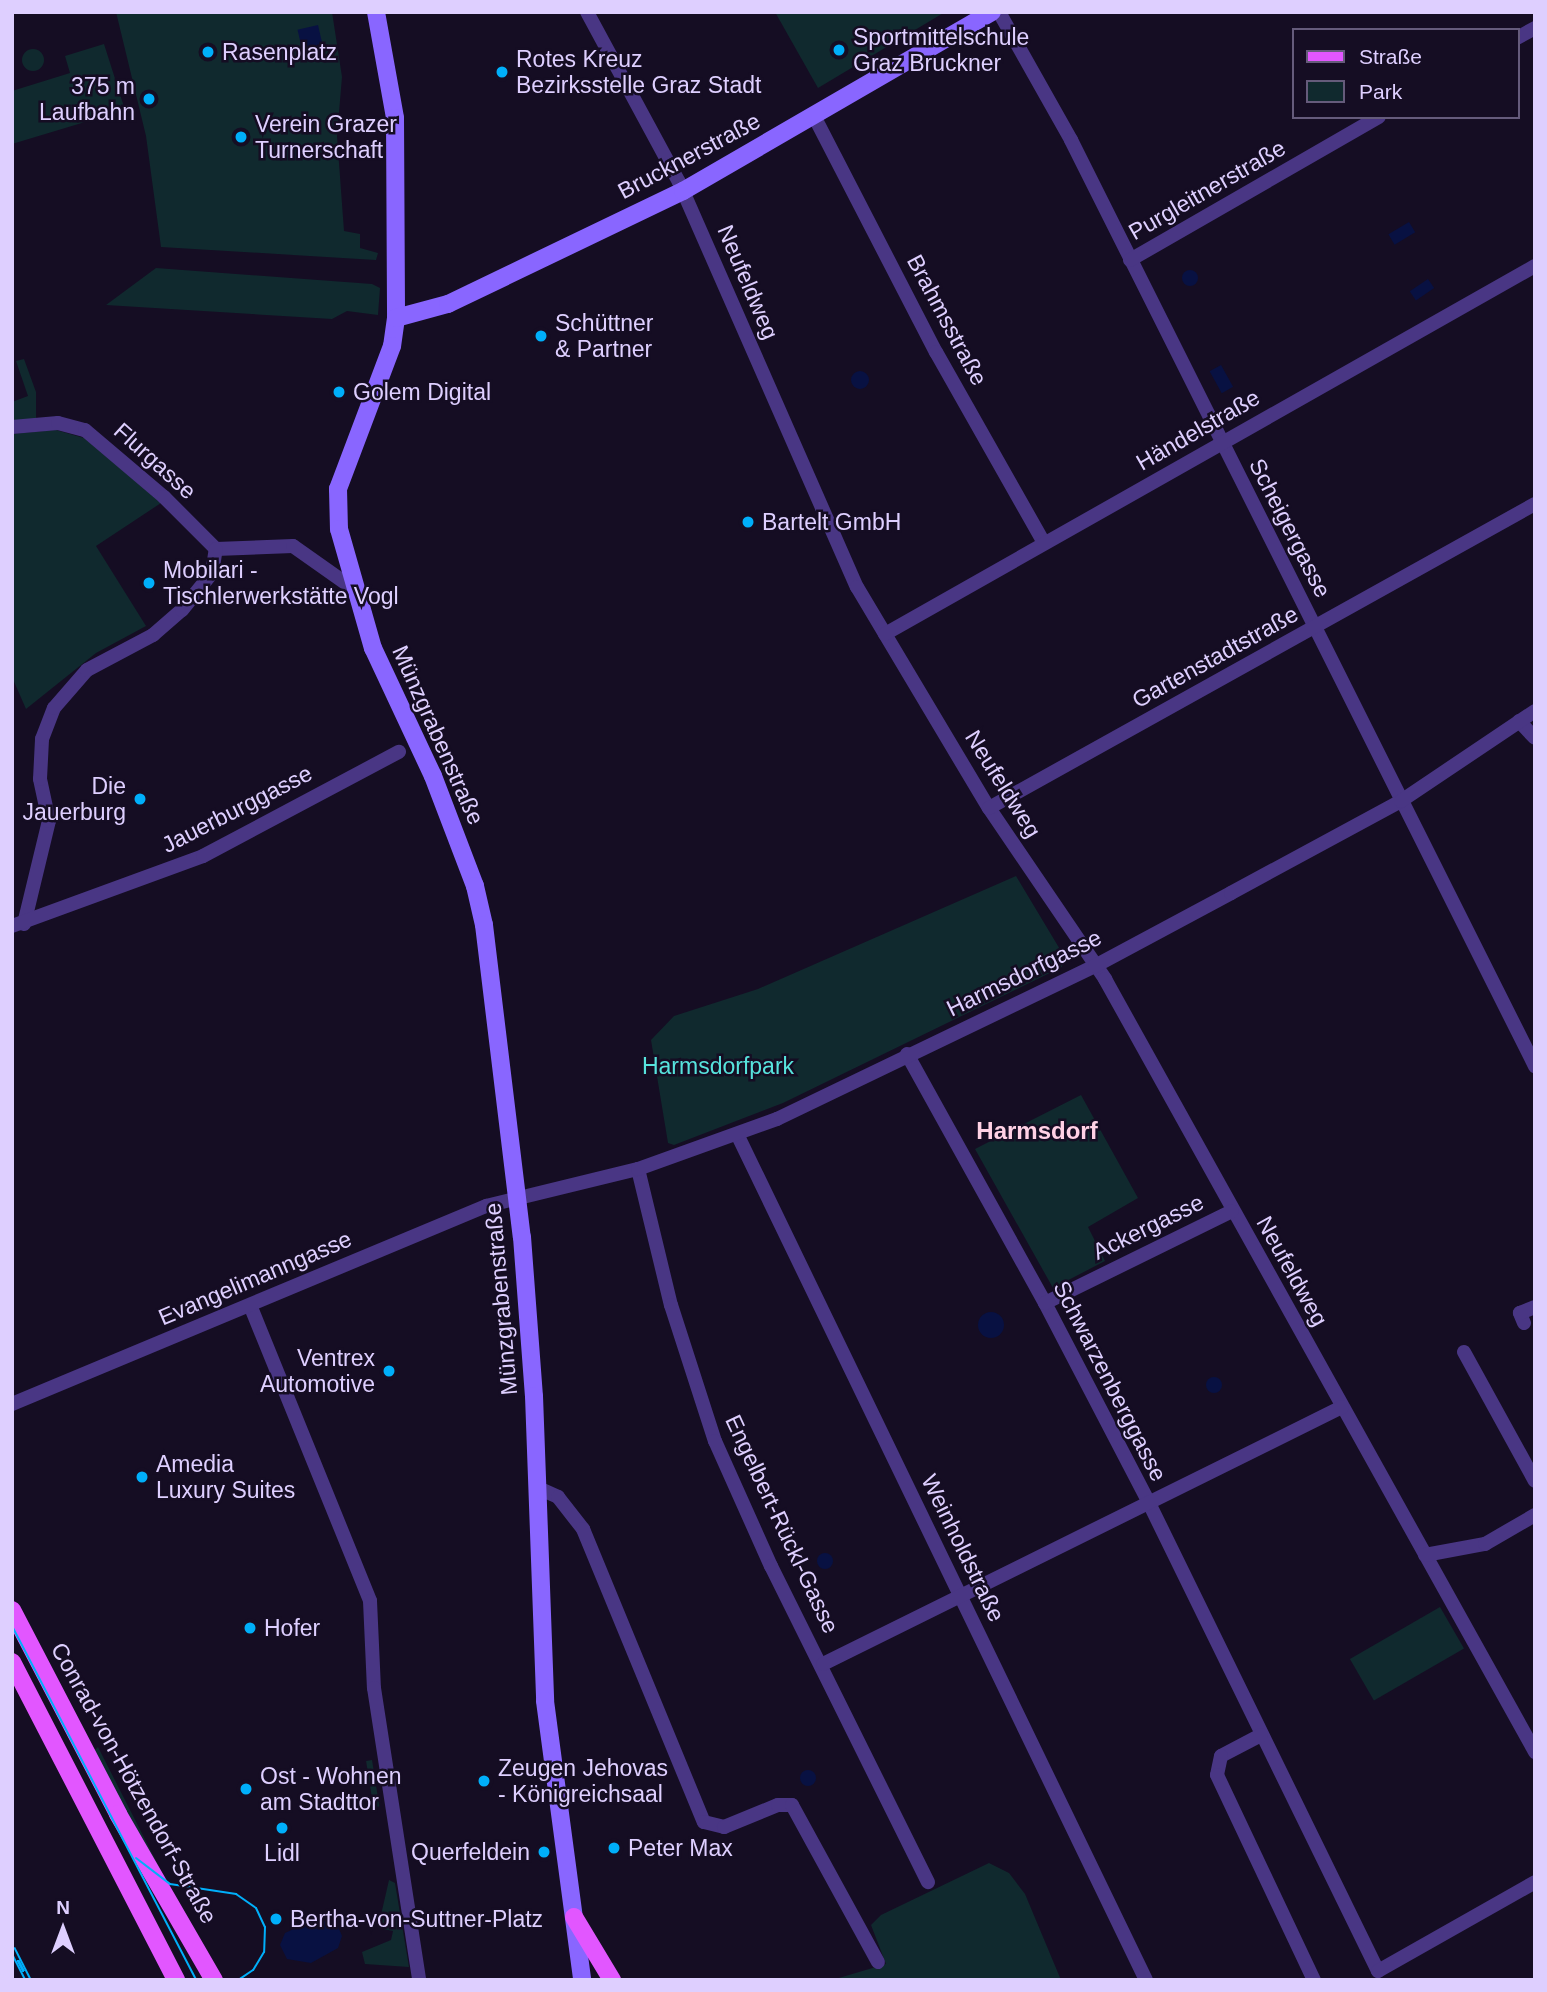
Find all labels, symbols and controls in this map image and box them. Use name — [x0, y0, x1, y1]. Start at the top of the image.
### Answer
place label: Sportmittelschule Graz Bruckner — [853, 23, 1029, 77]
legend — [1292, 28, 1519, 119]
place label: Rasenplatz — [222, 38, 337, 66]
marker: Sportmittelschule Graz Bruckner — [831, 42, 847, 58]
marker: Rasenplatz — [200, 44, 216, 60]
place label: Rotes Kreuz Bezirksstelle Graz Stadt — [516, 45, 761, 99]
text: Straße — [1359, 45, 1422, 68]
marker: Rotes Kreuz Bezirksstelle Graz Stadt — [494, 64, 510, 80]
place label: 375 m Laufbahn — [39, 72, 135, 126]
text: Park — [1359, 80, 1402, 103]
marker: 375 m Laufbahn — [141, 91, 157, 107]
street label: Brucknerstraße — [613, 107, 765, 205]
place label: Verein Grazer Turnerschaft — [255, 110, 397, 164]
marker: Verein Grazer Turnerschaft — [233, 129, 249, 145]
street label: Purgleitnerstraße — [1124, 134, 1290, 246]
street label: Neufeldweg — [712, 221, 784, 343]
street label: Brahmsstraße — [901, 250, 993, 390]
place label: Schüttner & Partner — [555, 309, 653, 363]
marker: Schüttner & Partner — [533, 328, 549, 344]
place label: Golem Digital — [353, 378, 491, 406]
marker: Golem Digital — [331, 384, 347, 400]
street label: Händelstraße — [1131, 384, 1265, 476]
street label: Flurgasse — [108, 417, 202, 505]
street label: Scheigergasse — [1243, 454, 1337, 602]
place label: Bartelt GmbH — [762, 508, 901, 536]
marker: Bartelt GmbH — [740, 514, 756, 530]
place label: Mobilari - Tischlerwerkstätte Vogl — [163, 556, 399, 610]
marker: Mobilari - Tischlerwerkstätte Vogl — [141, 575, 157, 591]
street label: Gartenstadtstraße — [1127, 600, 1303, 714]
street label: Münzgrabenstraße — [386, 641, 490, 829]
street label: Neufeldweg — [959, 725, 1047, 843]
street label: Jauerburggasse — [157, 759, 317, 859]
place label: Die Jauerburg — [22, 772, 126, 826]
marker: Die Jauerburg — [132, 791, 148, 807]
street label: Harmsdorfgasse — [942, 924, 1106, 1022]
park label: Harmsdorfpark — [642, 1052, 794, 1080]
district label: Harmsdorf — [976, 1117, 1098, 1145]
street label: Ackergasse — [1088, 1188, 1208, 1266]
street label: Münzgrabenstraße — [479, 1202, 523, 1396]
street label: Neufeldweg — [1250, 1211, 1334, 1331]
street label: Evangelimanngasse — [154, 1225, 356, 1331]
street label: Schwarzenberggasse — [1047, 1276, 1173, 1486]
place label: Ventrex Automotive — [260, 1344, 375, 1398]
marker: Ventrex Automotive — [381, 1363, 397, 1379]
street label: Engelbert-Rückl-Gasse — [719, 1410, 845, 1638]
place label: Amedia Luxury Suites — [156, 1450, 295, 1504]
marker: Amedia Luxury Suites — [134, 1469, 150, 1485]
street label: Weinholdstraße — [915, 1470, 1011, 1626]
place label: Hofer — [264, 1614, 320, 1642]
marker: Hofer — [242, 1620, 258, 1636]
street label: Conrad-von-Hötzendorf-Straße — [45, 1638, 223, 1928]
place label: Zeugen Jehovas - Königreichsaal — [498, 1754, 668, 1808]
place label: Ost - Wohnen am Stadttor — [260, 1762, 401, 1816]
marker: Zeugen Jehovas - Königreichsaal — [476, 1773, 492, 1789]
marker: Ost - Wohnen am Stadttor — [238, 1781, 254, 1797]
marker: Lidl — [274, 1820, 290, 1836]
place label: Peter Max — [628, 1834, 733, 1862]
place label: Querfeldein — [411, 1838, 530, 1866]
place label: Lidl — [264, 1839, 300, 1867]
marker: Peter Max — [606, 1840, 622, 1856]
marker: Querfeldein — [536, 1844, 552, 1860]
north arrow — [28, 1894, 98, 1964]
text: N — [56, 1897, 70, 1918]
place label: Bertha-von-Suttner-Platz — [290, 1905, 543, 1933]
marker: Bertha-von-Suttner-Platz — [268, 1911, 284, 1927]

